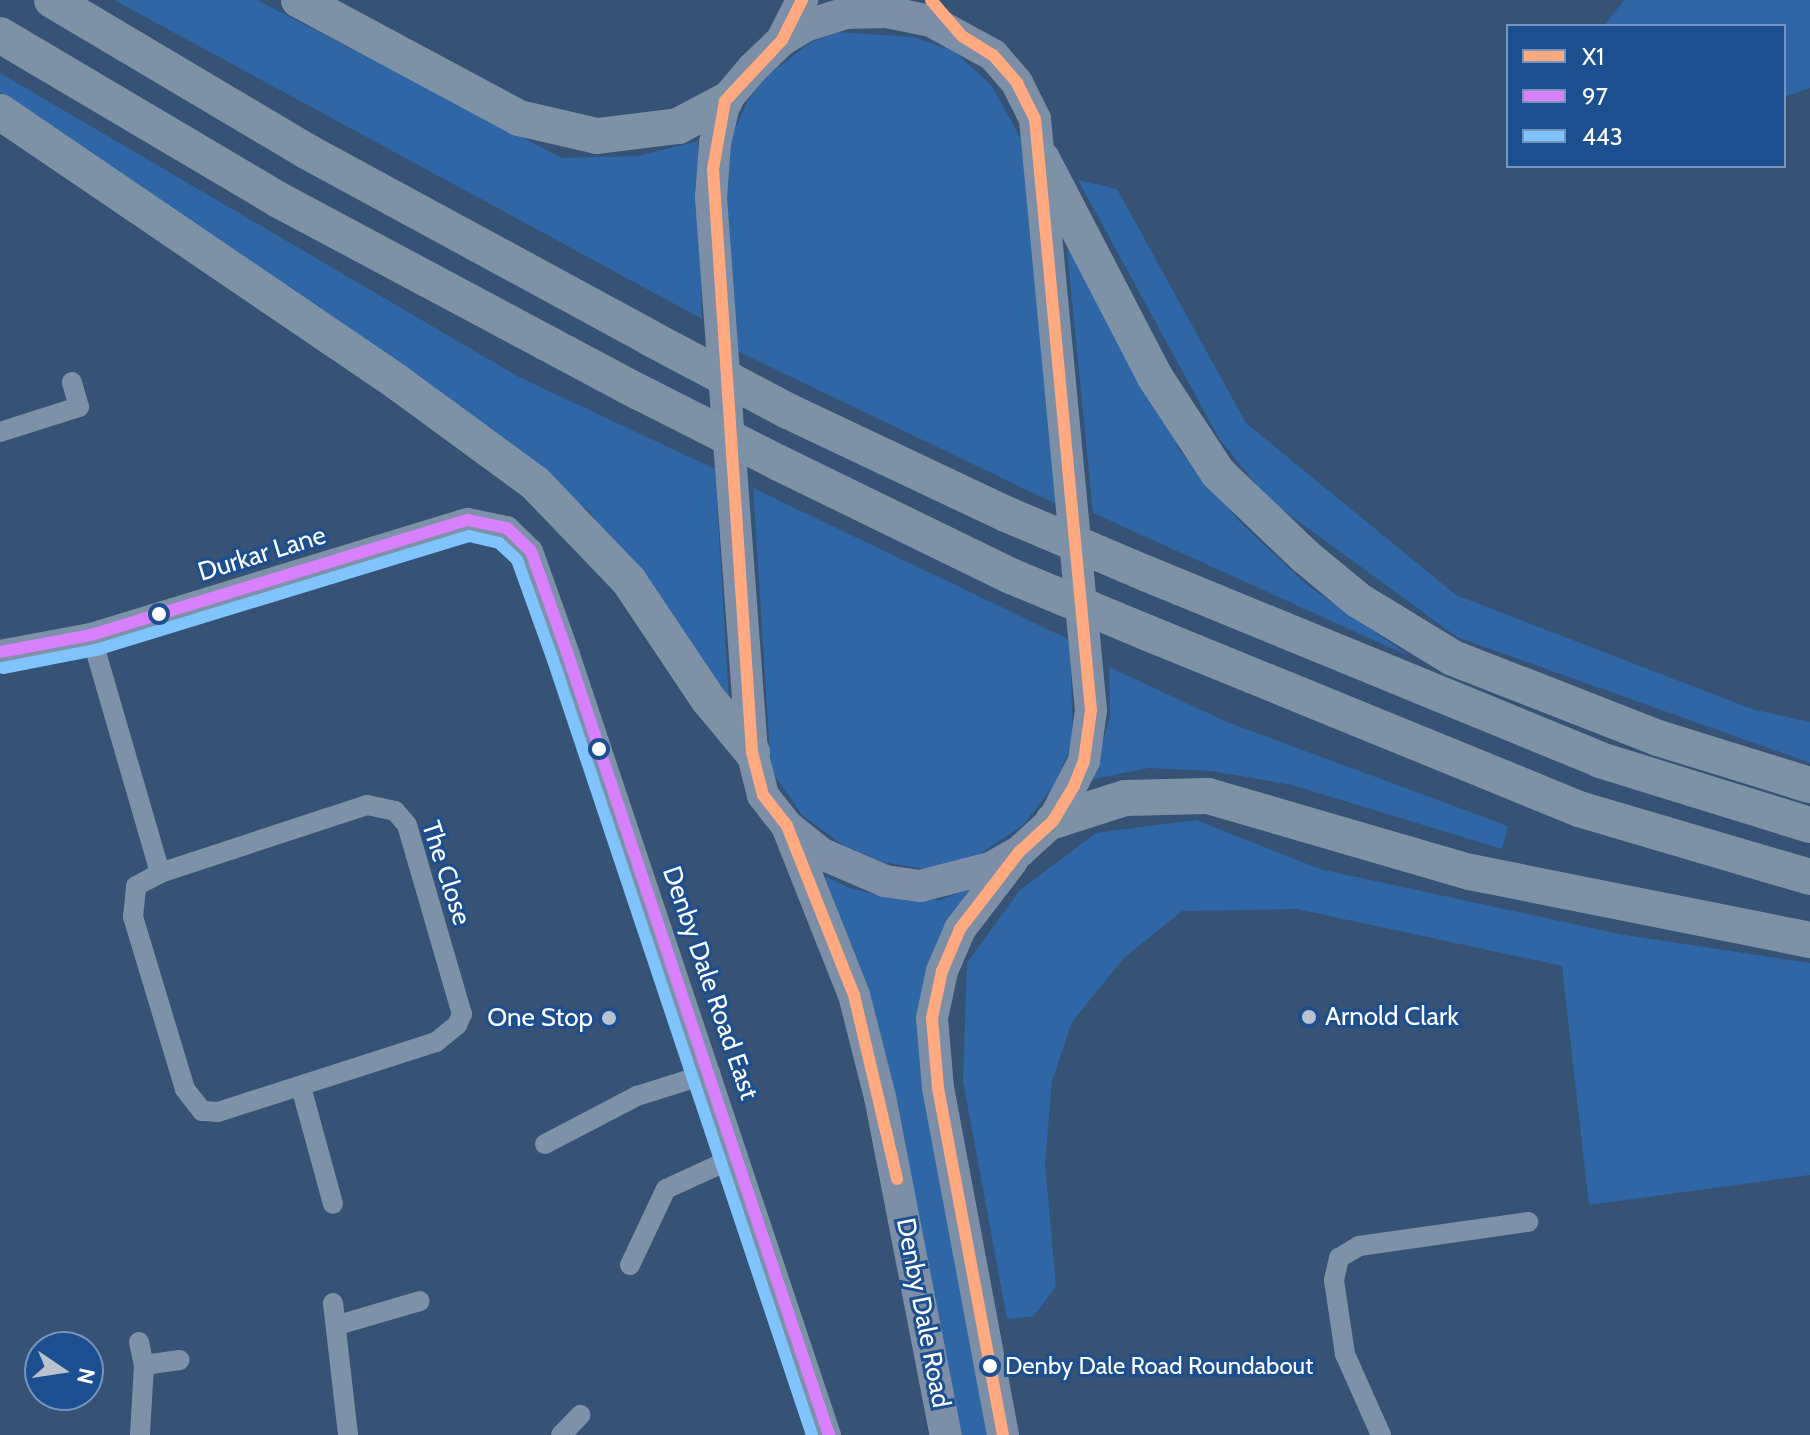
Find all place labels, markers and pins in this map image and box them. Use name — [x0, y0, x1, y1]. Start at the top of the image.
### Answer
unlabelled marker — [151, 606, 167, 622]
unlabelled marker — [591, 741, 607, 757]
place label: Arnold Clark — [1325, 1001, 1459, 1033]
place label: One Stop — [487, 1002, 593, 1034]
marker: Arnold Clark — [1300, 1008, 1318, 1026]
marker: One Stop — [600, 1009, 618, 1027]
place label: Denby Dale Road Roundabout — [1005, 1352, 1313, 1380]
marker: Denby Dale Road Roundabout — [982, 1358, 998, 1374]

